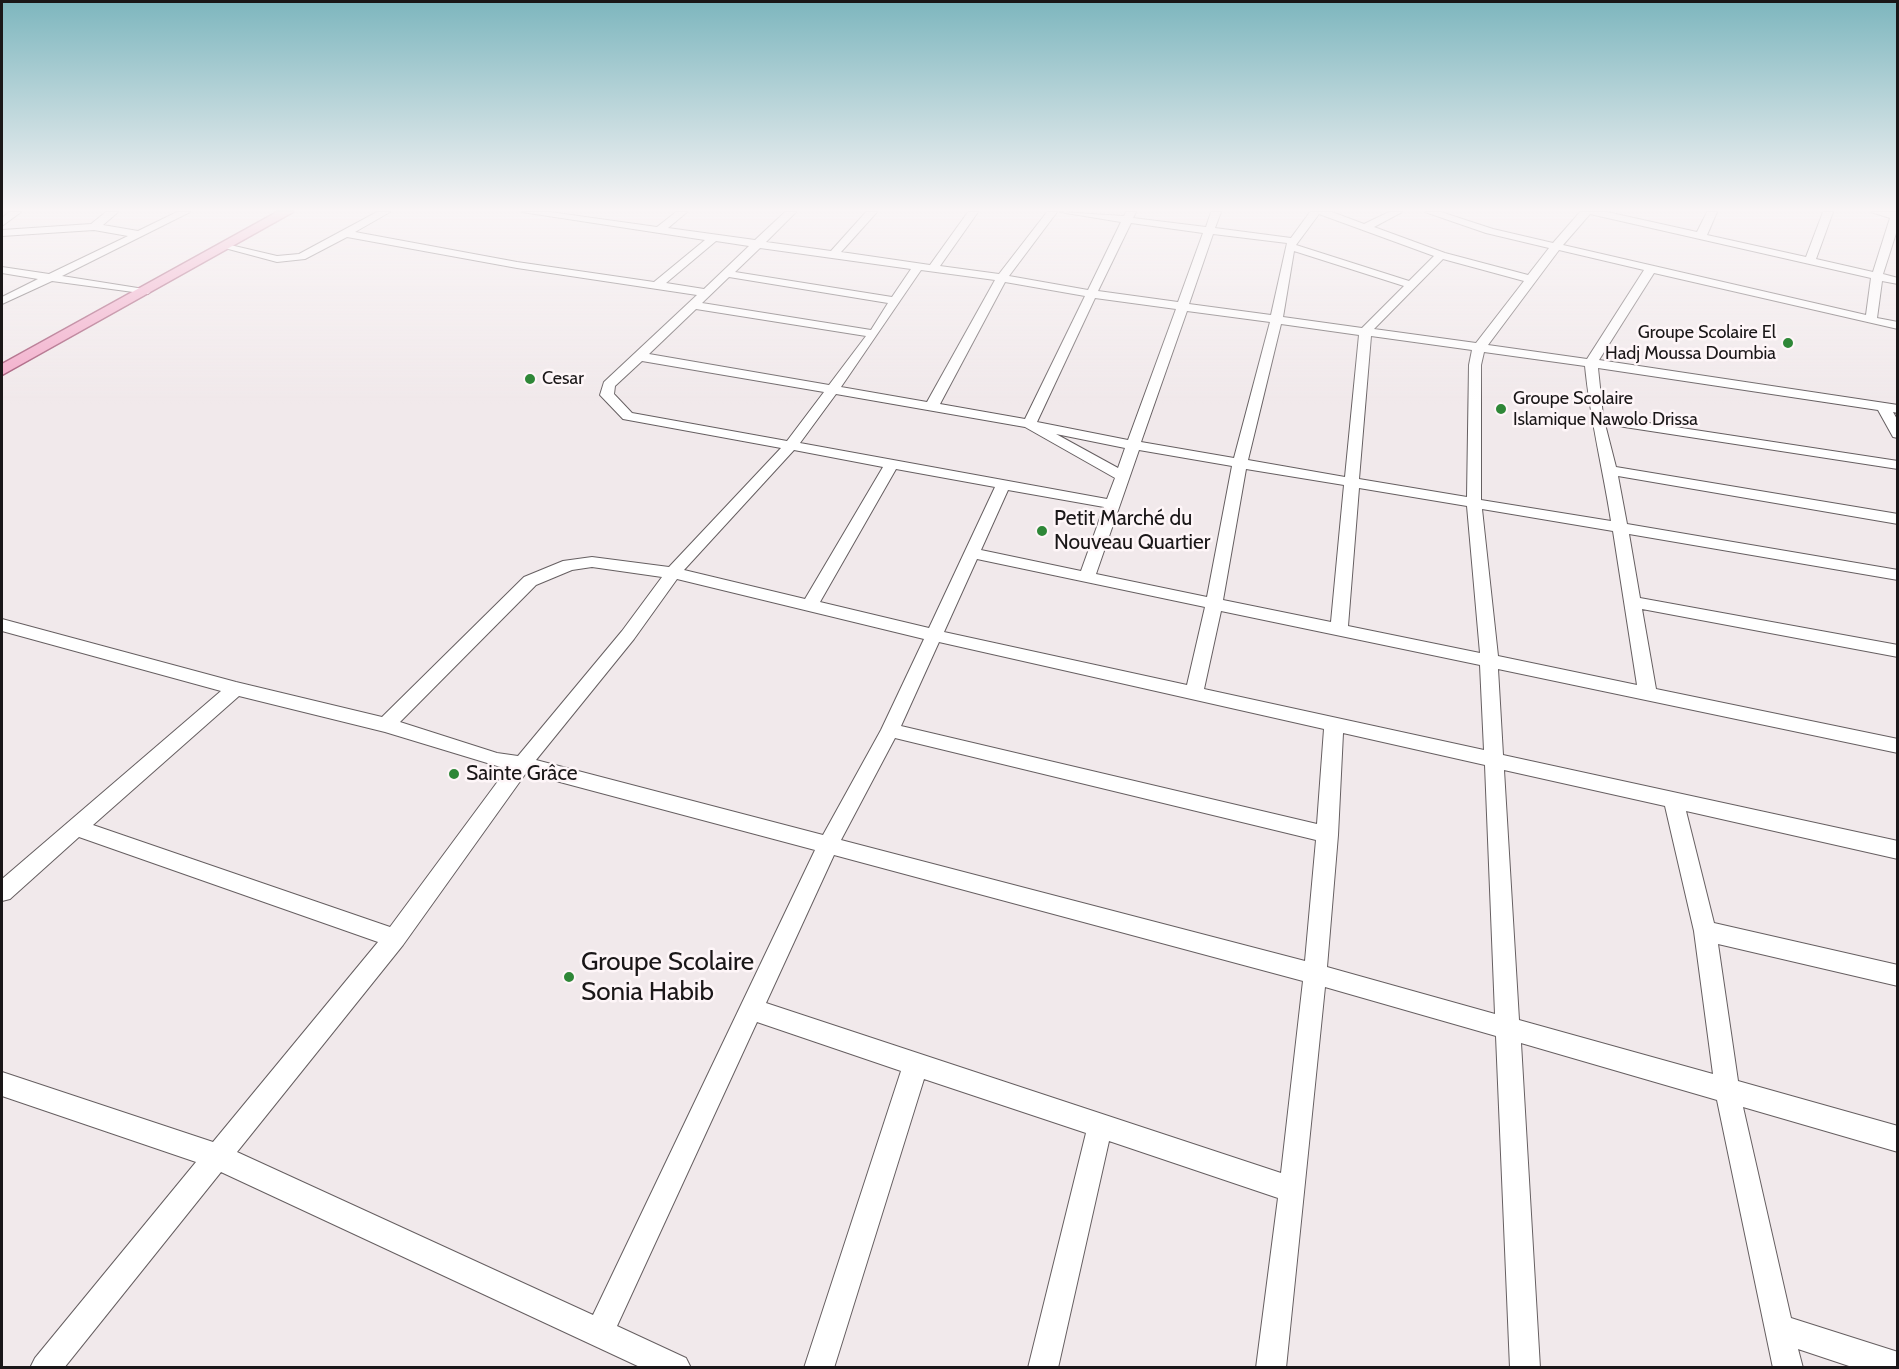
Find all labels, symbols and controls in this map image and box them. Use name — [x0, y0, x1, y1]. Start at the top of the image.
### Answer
place label: Groupe Scolaire El Hadj Moussa Doumbia — [1605, 322, 1776, 364]
marker: Groupe Scolaire El Hadj Moussa Doumbia — [1781, 336, 1795, 350]
place label: Cesar — [542, 368, 584, 390]
marker: Cesar — [523, 372, 537, 386]
place label: Groupe Scolaire Islamique Nawolo Drissa — [1513, 388, 1698, 430]
marker: Groupe Scolaire Islamique Nawolo Drissa — [1494, 402, 1508, 416]
place label: Petit Marché du Nouveau Quartier — [1054, 506, 1210, 556]
marker: Petit Marché du Nouveau Quartier — [1035, 524, 1049, 538]
place label: Sainte Grâce — [466, 761, 578, 787]
marker: Sainte Grâce — [447, 767, 461, 781]
place label: Groupe Scolaire Sonia Habib — [581, 946, 754, 1008]
marker: Groupe Scolaire Sonia Habib — [562, 970, 576, 984]

